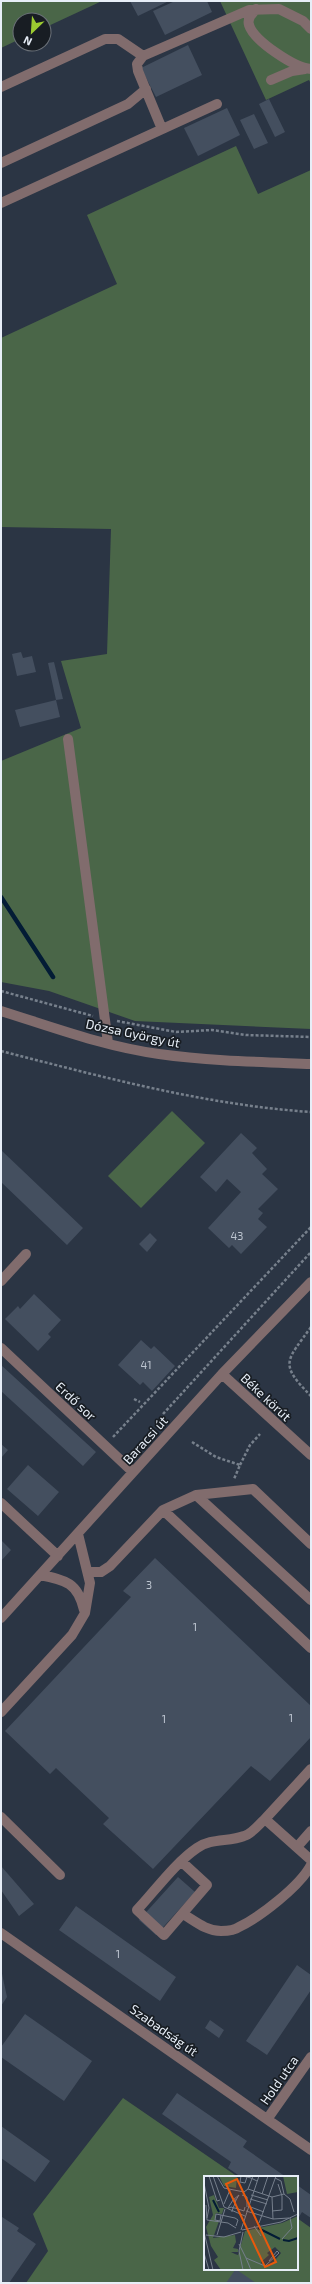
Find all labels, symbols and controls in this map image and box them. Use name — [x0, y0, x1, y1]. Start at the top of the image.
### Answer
north arrow — [12, 12, 52, 52]
text: N — [21, 34, 34, 49]
street label: Dózsa György út — [84, 1015, 182, 1051]
house number: 43 — [231, 1229, 243, 1242]
house number: 41 — [140, 1358, 152, 1371]
street label: Béke körút — [238, 1370, 294, 1424]
street label: Erdő sor — [53, 1378, 99, 1424]
street label: Baracsi út — [119, 1413, 171, 1467]
house number: 3 — [146, 1578, 152, 1591]
house number: 1 — [193, 1620, 197, 1633]
house number: 1 — [289, 1711, 293, 1724]
house number: 1 — [162, 1712, 166, 1725]
house number: 1 — [116, 1947, 120, 1960]
street label: Szabadság út — [127, 2001, 201, 2059]
street label: Hold utca — [256, 2052, 302, 2108]
inset map — [204, 2176, 298, 2270]

